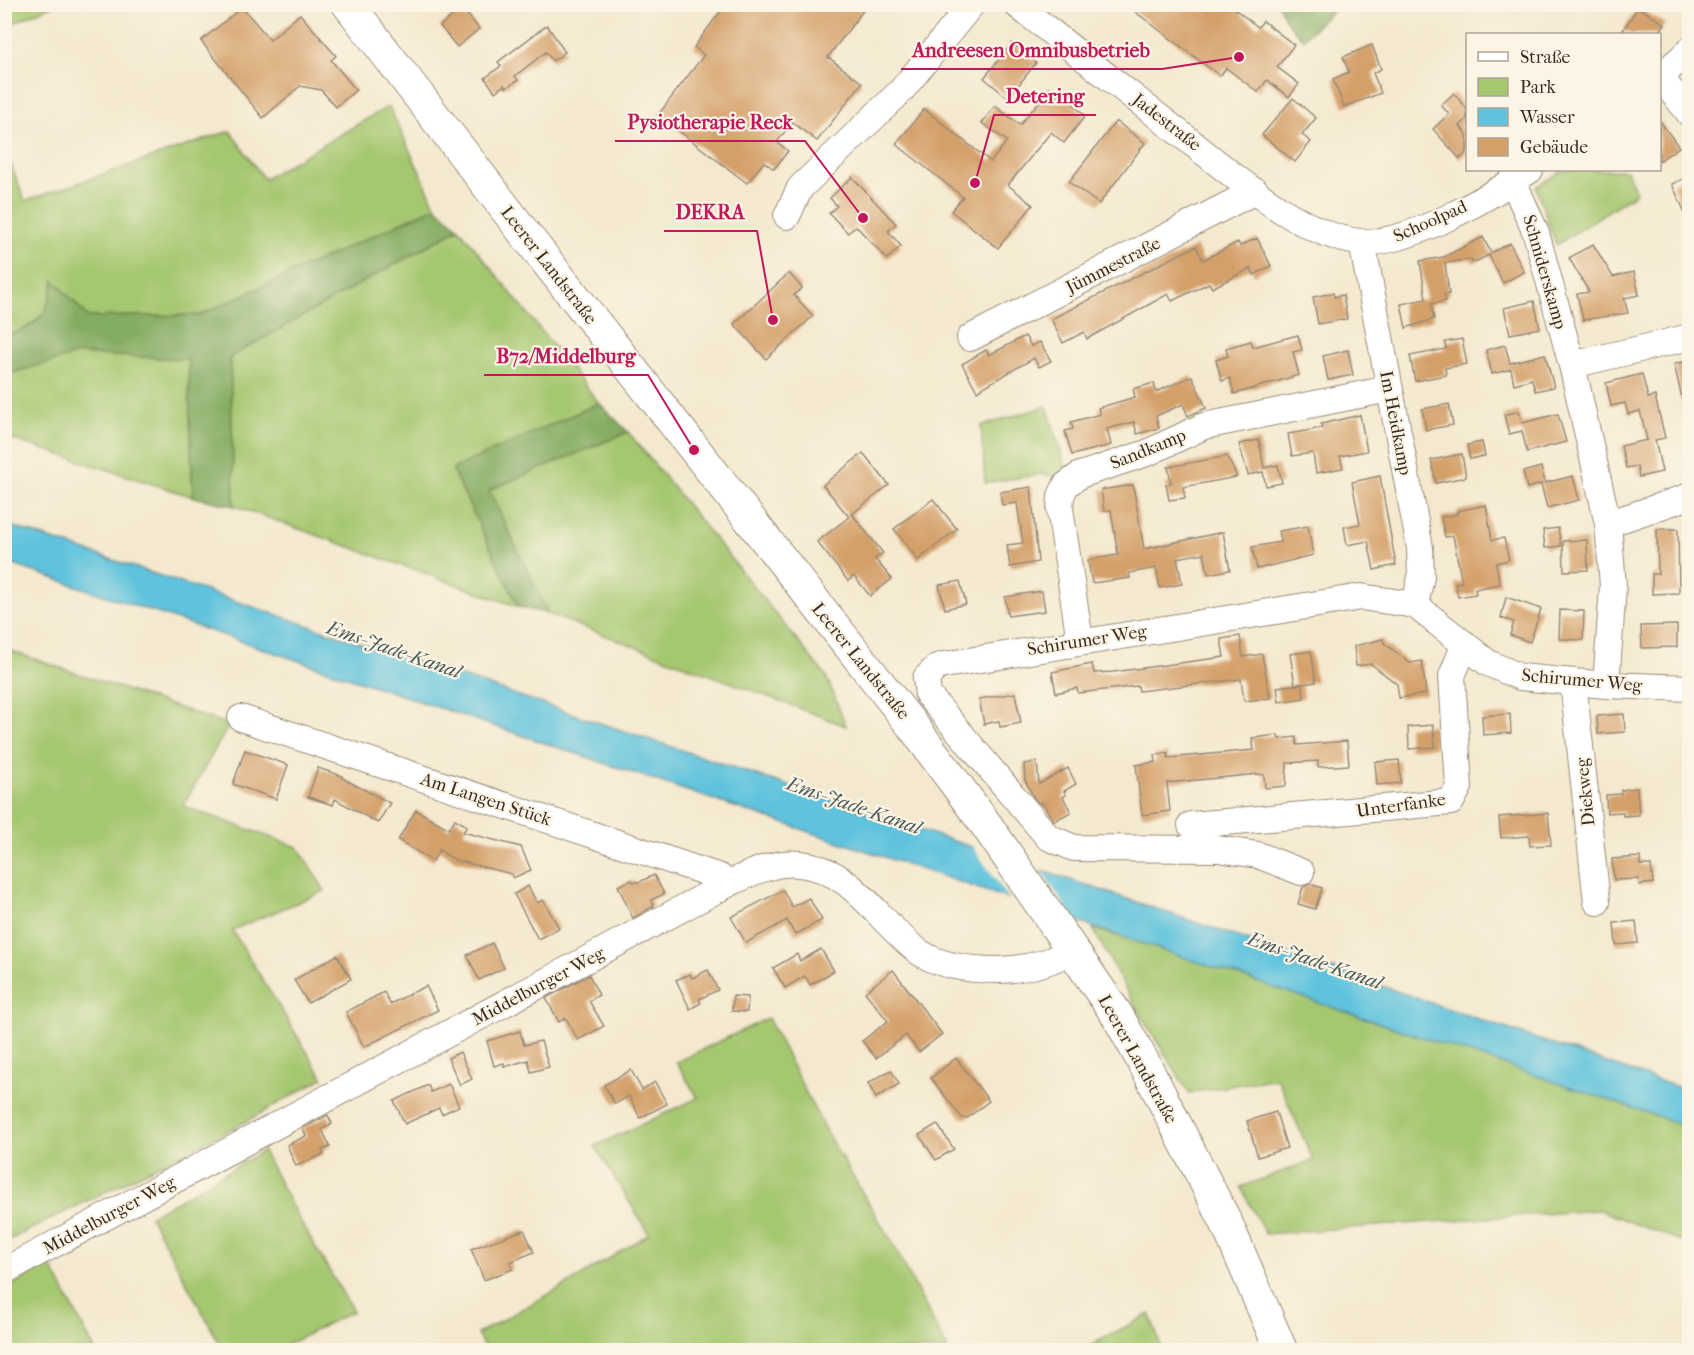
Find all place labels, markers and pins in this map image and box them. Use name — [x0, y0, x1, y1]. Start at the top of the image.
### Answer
callout: Andreesen Omnibusbetrieb — [901, 31, 1162, 69]
callout: Detering — [994, 77, 1096, 115]
callout: Pysiotherapie Reck — [615, 103, 805, 141]
callout: DEKRA — [664, 193, 757, 231]
callout: B72/Middelburg — [484, 337, 648, 375]

